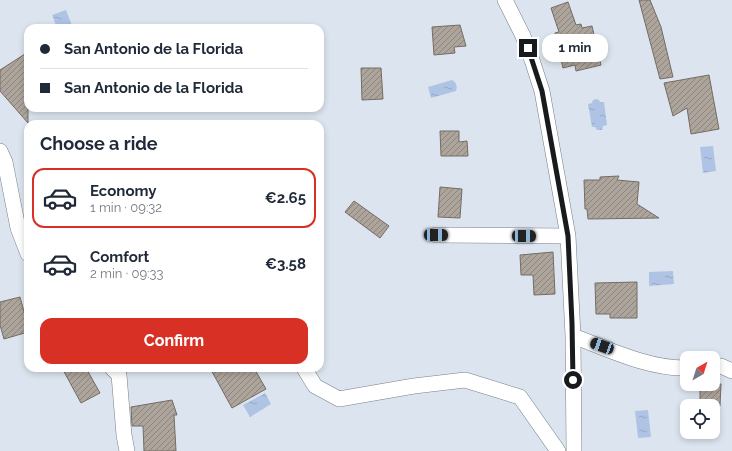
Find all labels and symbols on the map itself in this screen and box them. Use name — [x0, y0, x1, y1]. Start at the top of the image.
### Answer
callout: 1 min — [542, 34, 608, 62]
route end — [519, 39, 537, 57]
car — [424, 229, 448, 241]
car — [512, 230, 536, 242]
car — [589, 336, 615, 356]
north arrow — [680, 351, 720, 391]
route start — [564, 371, 582, 389]

